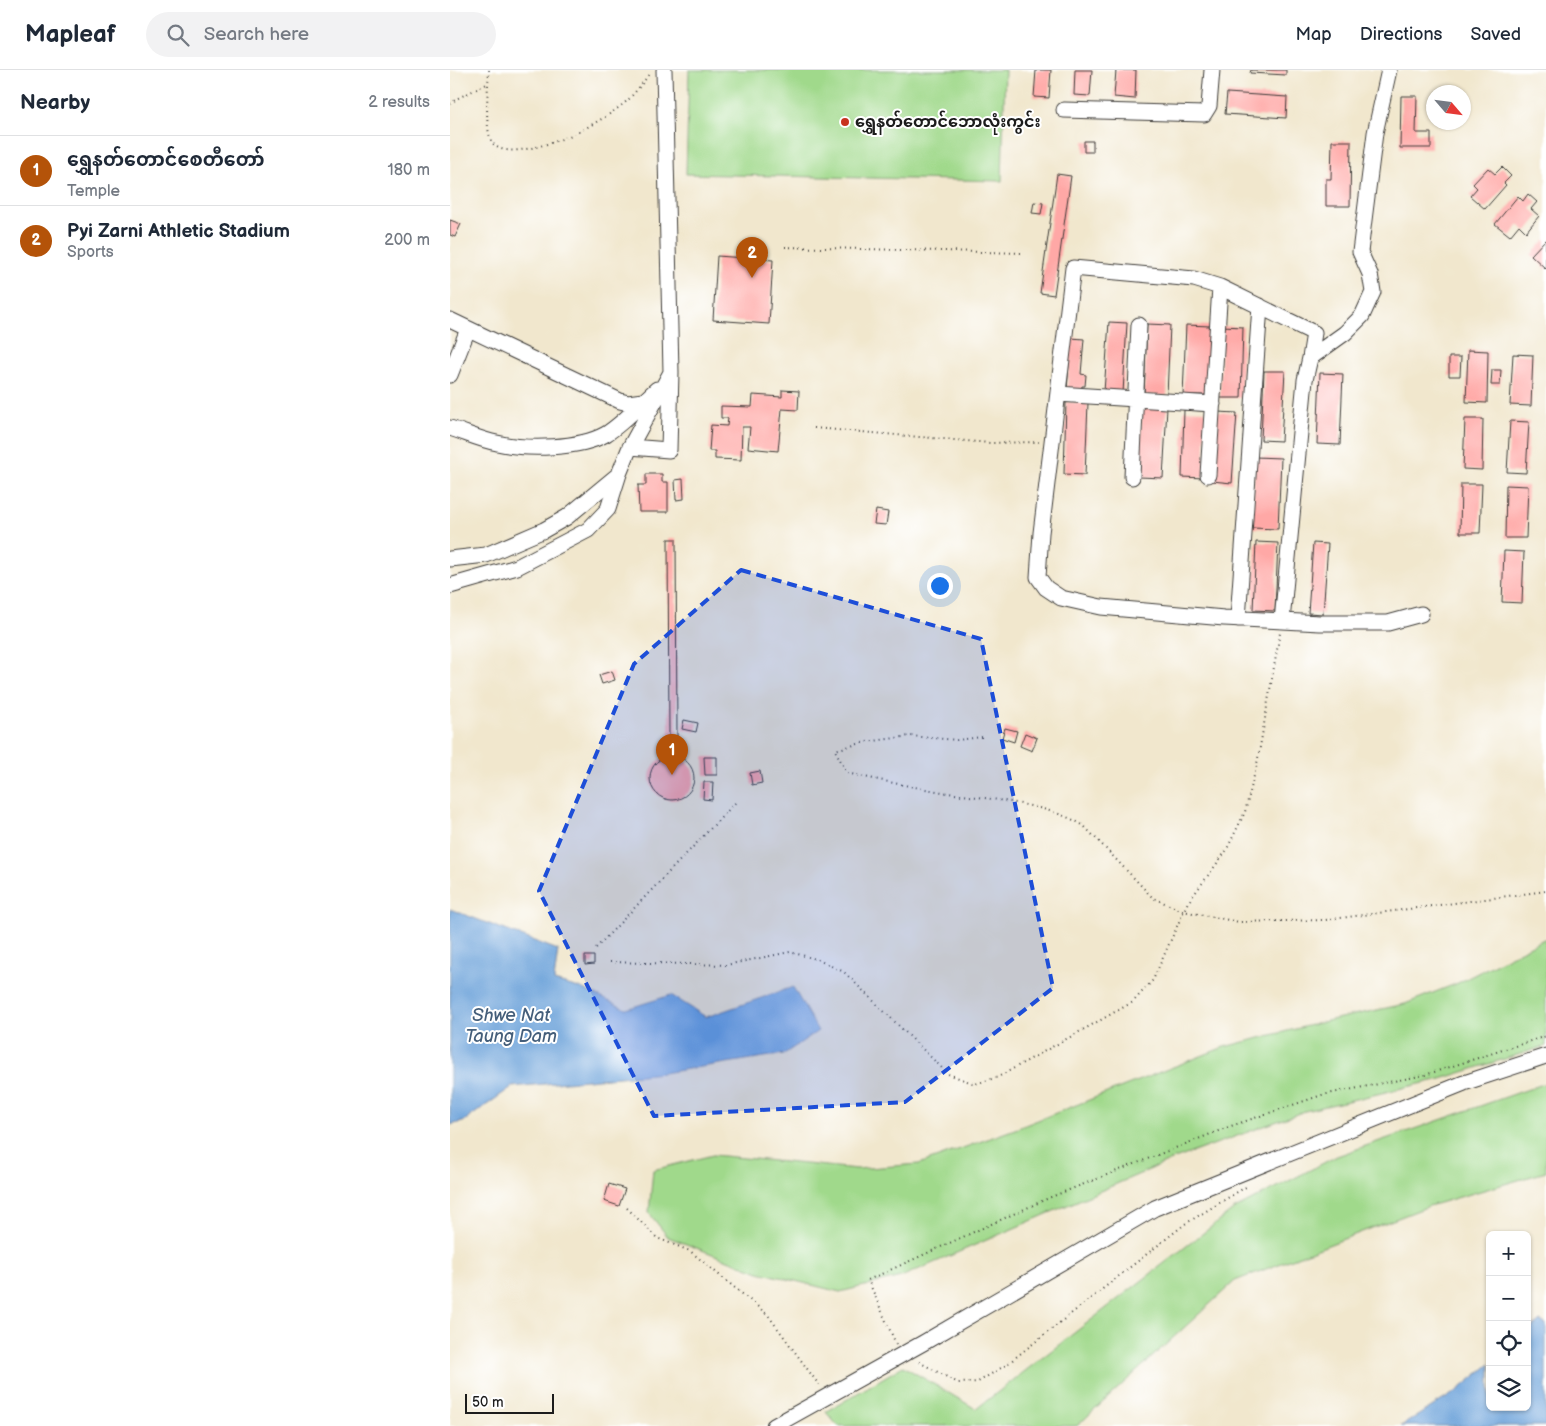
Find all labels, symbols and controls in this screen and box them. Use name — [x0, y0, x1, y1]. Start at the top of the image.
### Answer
search box — [146, 12, 496, 57]
text: Mapleaf — [25, 20, 116, 49]
icon: search — [164, 21, 192, 49]
text: Search here — [204, 23, 309, 46]
text: Map — [1296, 24, 1332, 45]
text: Directions — [1360, 24, 1442, 45]
text: Saved — [1470, 24, 1521, 45]
north arrow — [1426, 85, 1471, 130]
text: Nearby — [20, 90, 90, 115]
text: 2 results — [368, 93, 430, 112]
place label: ရွှေနတ်တောင်ဘောလုံးကွင်း — [855, 110, 1041, 135]
marker: ရွှေနတ်တောင်ဘောလုံးကွင်း — [839, 116, 851, 128]
text: ရွှေနတ်တောင်စေတီတော် — [67, 149, 265, 172]
text: 1 — [33, 161, 39, 180]
text: 180 m — [388, 161, 430, 180]
text: Temple — [67, 182, 120, 201]
text: Pyi Zarni Athletic Stadium — [67, 220, 290, 243]
text: 2 — [31, 231, 41, 250]
text: 200 m — [384, 231, 430, 250]
pin: 2 — [736, 237, 768, 278]
text: Sports — [67, 243, 114, 262]
your location — [927, 573, 953, 599]
pin: 1 — [656, 734, 688, 775]
water label: Shwe Nat Taung Dam — [465, 1005, 557, 1047]
map controls — [1486, 1231, 1531, 1411]
button: + — [1486, 1231, 1531, 1276]
button: − — [1486, 1276, 1531, 1321]
button: locate — [1486, 1321, 1531, 1366]
button: layers — [1486, 1366, 1531, 1411]
scale bar — [465, 1391, 554, 1414]
text: 50 m — [472, 1394, 504, 1411]

